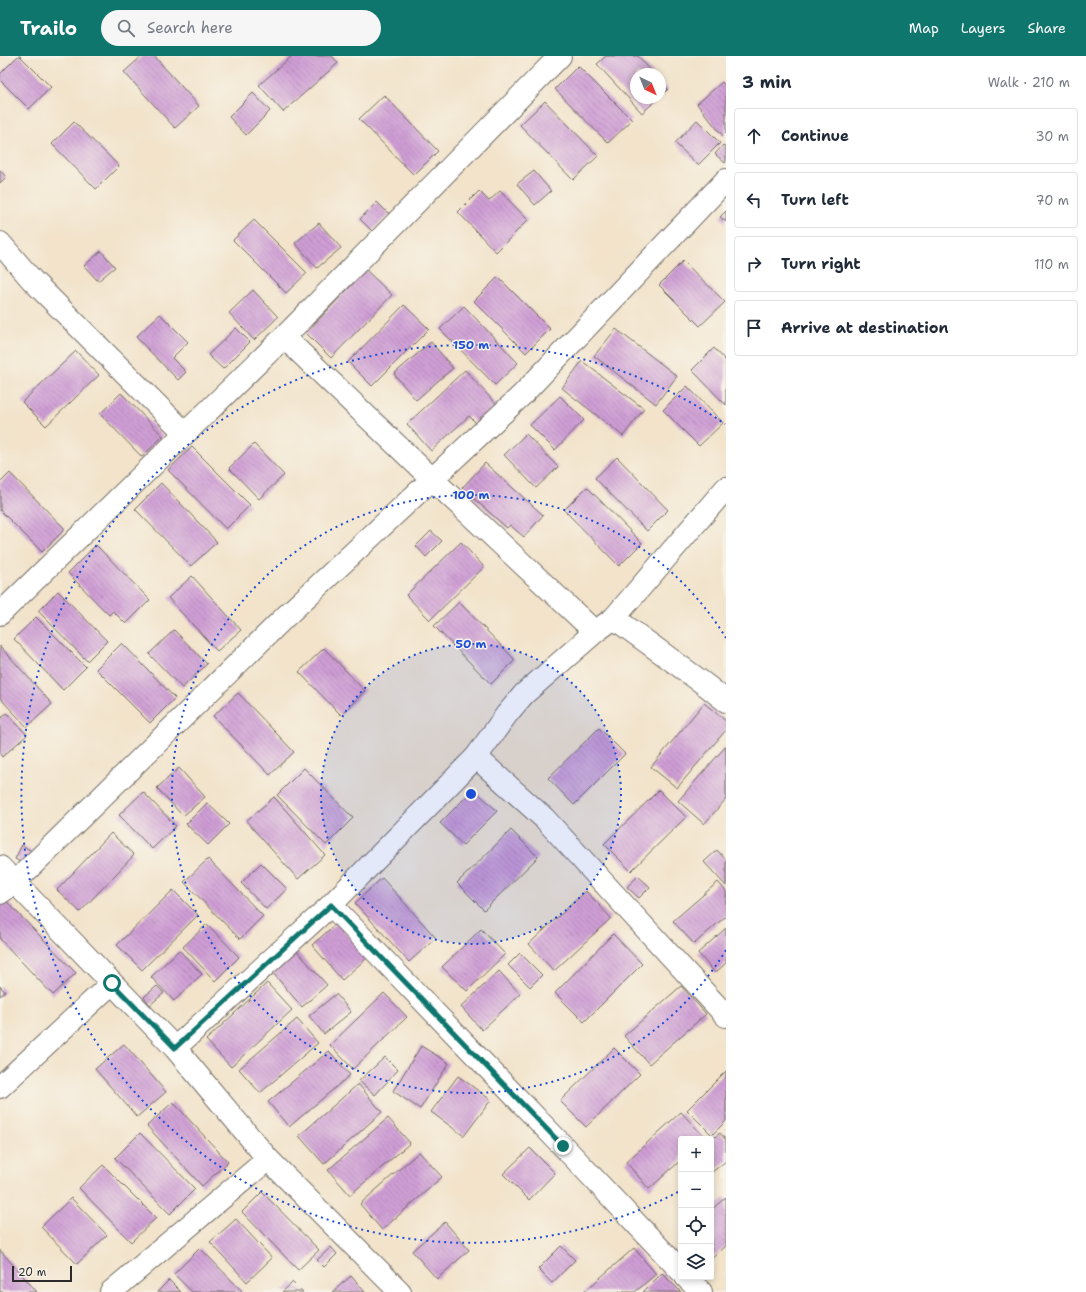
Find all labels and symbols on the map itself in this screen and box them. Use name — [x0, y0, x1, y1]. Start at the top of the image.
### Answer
north arrow — [630, 68, 666, 104]
text: 150 m — [453, 337, 489, 353]
text: 100 m — [453, 487, 490, 503]
text: 50 m — [456, 636, 487, 652]
centre of rings — [464, 787, 478, 801]
route start — [103, 974, 121, 992]
route end — [554, 1137, 572, 1155]
scale bar — [12, 1264, 72, 1283]

